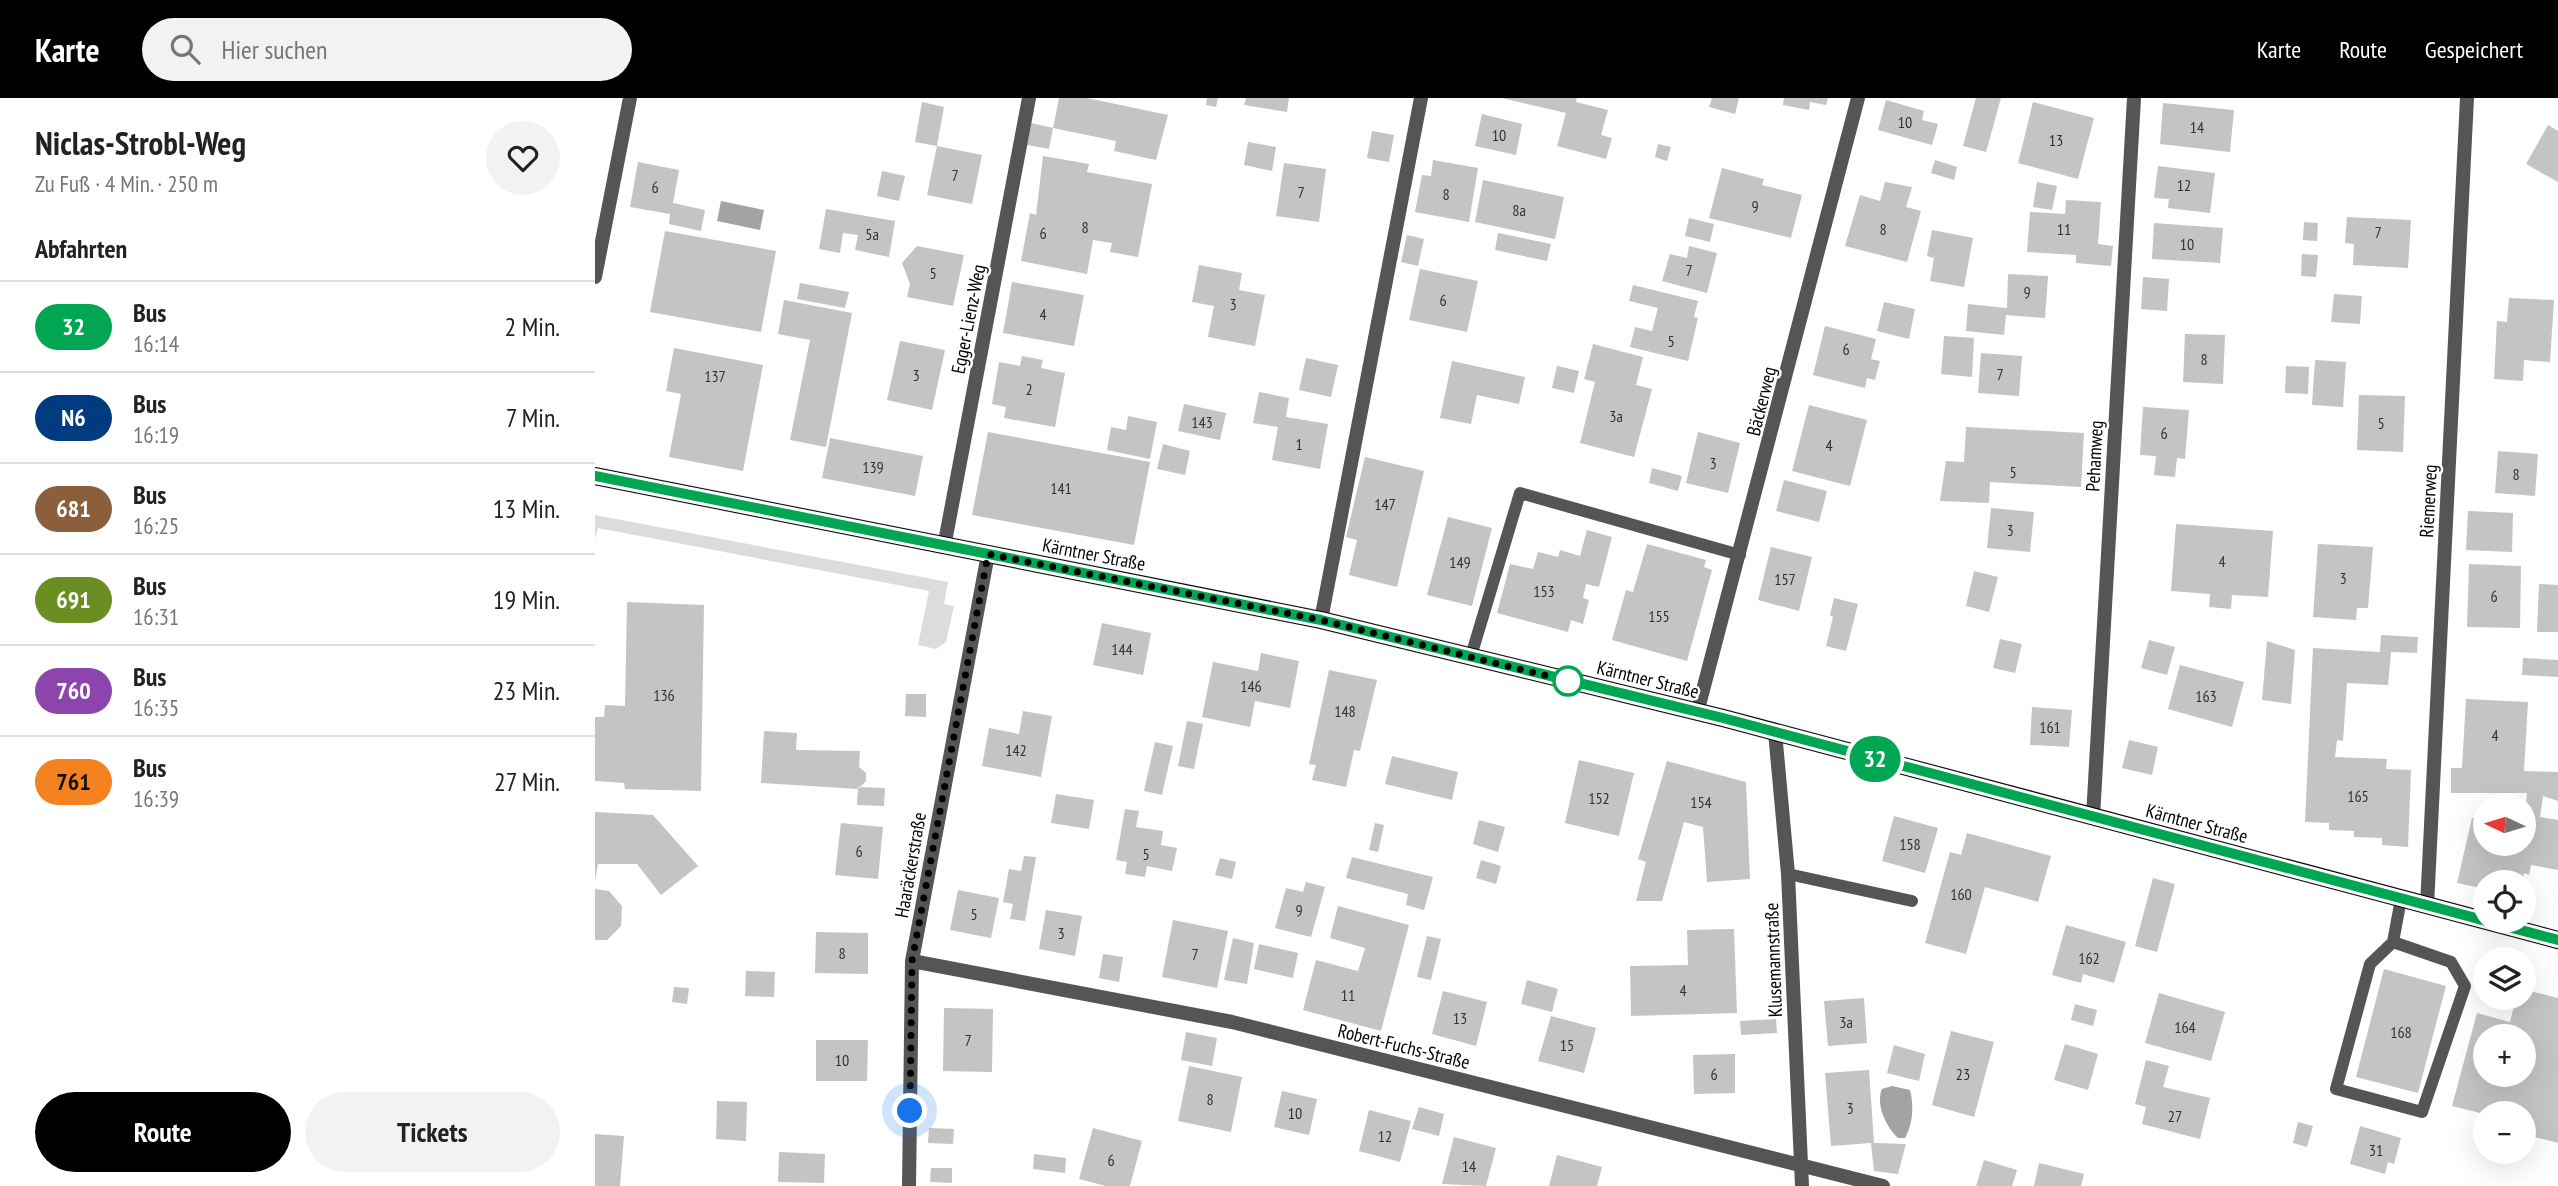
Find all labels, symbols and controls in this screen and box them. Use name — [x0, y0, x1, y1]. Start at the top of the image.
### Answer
search box — [142, 18, 632, 81]
text: Karte — [35, 28, 100, 71]
icon: search — [166, 30, 204, 68]
text: Hier suchen — [222, 33, 327, 66]
text: Karte — [2257, 34, 2301, 65]
text: Route — [2339, 34, 2387, 65]
text: Gespeichert — [2425, 34, 2523, 65]
house number: 10 — [1898, 112, 1912, 132]
house number: 14 — [2190, 117, 2204, 137]
text: Niclas-Strobl-Weg — [35, 121, 246, 164]
button: heart — [486, 121, 560, 195]
house number: 10 — [1492, 125, 1506, 145]
house number: 13 — [2049, 130, 2063, 150]
house number: 7 — [951, 165, 959, 185]
text: Zu Fuß · 4 Min. · 250 m — [35, 169, 218, 198]
house number: 12 — [2177, 175, 2191, 195]
house number: 6 — [651, 177, 659, 197]
house number: 7 — [1297, 182, 1305, 202]
house number: 8 — [1442, 184, 1450, 204]
house number: 9 — [1751, 196, 1759, 216]
house number: 8a — [1512, 200, 1526, 220]
house number: 8 — [1081, 217, 1089, 237]
house number: 8 — [1879, 219, 1887, 239]
house number: 11 — [2057, 219, 2071, 239]
house number: 7 — [2374, 222, 2382, 242]
house number: 6 — [1039, 223, 1047, 243]
house number: 5a — [865, 224, 879, 244]
text: Abfahrten — [35, 232, 127, 265]
house number: 10 — [2180, 234, 2194, 254]
house number: 7 — [1685, 260, 1693, 280]
street label: Egger-Lienz-Weg — [946, 262, 990, 376]
house number: 5 — [929, 263, 937, 283]
house number: 9 — [2023, 282, 2031, 302]
house number: 6 — [1439, 290, 1447, 310]
house number: 3 — [1229, 294, 1237, 314]
text: Bus — [133, 296, 166, 329]
house number: 4 — [1039, 304, 1047, 324]
text: 2 Min. — [505, 310, 560, 343]
text: 32 — [62, 311, 85, 342]
text: 16:14 — [133, 329, 179, 358]
house number: 5 — [1667, 331, 1675, 351]
house number: 6 — [1842, 339, 1850, 359]
house number: 8 — [2200, 349, 2208, 369]
street label: Bäckerweg — [1741, 364, 1781, 438]
house number: 7 — [1996, 364, 2004, 384]
house number: 3 — [912, 365, 920, 385]
house number: 137 — [704, 366, 726, 386]
house number: 2 — [1025, 379, 1033, 399]
text: Bus — [133, 387, 166, 420]
text: 7 Min. — [506, 401, 560, 434]
text: N6 — [61, 402, 86, 433]
house number: 3a — [1609, 406, 1623, 426]
house number: 143 — [1191, 412, 1213, 432]
house number: 5 — [2377, 413, 2385, 433]
text: 16:19 — [133, 420, 179, 449]
street label: Pehamweg — [2080, 420, 2108, 492]
house number: 6 — [2160, 423, 2168, 443]
house number: 1 — [1295, 434, 1303, 454]
house number: 4 — [1825, 435, 1833, 455]
house number: 3 — [1709, 453, 1717, 473]
house number: 139 — [862, 457, 884, 477]
house number: 5 — [2009, 462, 2017, 482]
street label: Riemerweg — [2414, 464, 2442, 538]
house number: 8 — [2512, 464, 2520, 484]
text: Bus — [133, 478, 166, 511]
house number: 141 — [1050, 478, 1072, 498]
text: 13 Min. — [493, 492, 560, 525]
text: 681 — [56, 493, 91, 524]
house number: 147 — [1374, 494, 1396, 514]
text: 16:25 — [133, 511, 179, 540]
house number: 3 — [2006, 520, 2014, 540]
street label: Kärntner Straße — [1040, 532, 1148, 576]
house number: 4 — [2218, 551, 2226, 571]
house number: 149 — [1449, 552, 1471, 572]
house number: 3 — [2339, 568, 2347, 588]
text: Bus — [133, 569, 166, 602]
house number: 157 — [1774, 569, 1796, 589]
house number: 153 — [1533, 581, 1555, 601]
text: 19 Min. — [493, 583, 560, 616]
text: 691 — [56, 584, 91, 615]
house number: 6 — [2490, 586, 2498, 606]
text: 16:31 — [133, 602, 179, 631]
house number: 155 — [1648, 606, 1670, 626]
house number: 144 — [1111, 639, 1133, 659]
street label: Kärntner Straße — [1594, 655, 1702, 703]
text: Bus — [133, 660, 166, 693]
unlabelled marker — [1553, 666, 1583, 696]
text: 23 Min. — [493, 674, 560, 707]
text: 760 — [56, 675, 91, 706]
house number: 146 — [1240, 676, 1262, 696]
house number: 136 — [653, 685, 675, 705]
house number: 163 — [2195, 686, 2217, 706]
text: 16:35 — [133, 693, 179, 722]
house number: 148 — [1334, 701, 1356, 721]
house number: 161 — [2039, 717, 2061, 737]
house number: 4 — [2491, 725, 2499, 745]
line badge: 32 — [1843, 736, 1907, 782]
house number: 142 — [1005, 740, 1027, 760]
text: 32 — [1864, 743, 1886, 774]
text: Bus — [133, 751, 166, 784]
text: 27 Min. — [494, 765, 560, 798]
text: 761 — [56, 766, 91, 797]
text: 16:39 — [133, 784, 179, 813]
house number: 165 — [2347, 786, 2369, 806]
house number: 152 — [1588, 788, 1610, 808]
house number: 154 — [1690, 792, 1712, 812]
north arrow — [2473, 793, 2536, 856]
map controls — [2473, 793, 2536, 1164]
street label: Kärntner Straße — [2143, 798, 2251, 848]
street label: Haaräckerstraße — [889, 810, 931, 920]
house number: 158 — [1899, 834, 1921, 854]
house number: 6 — [855, 841, 863, 861]
house number: 5 — [1142, 844, 1150, 864]
button: locate — [2473, 870, 2536, 933]
house number: 160 — [1950, 884, 1972, 904]
house number: 9 — [1295, 900, 1303, 920]
street label: Klusemannstraße — [1759, 902, 1787, 1018]
house number: 5 — [970, 904, 978, 924]
house number: 3 — [1057, 923, 1065, 943]
house number: 8 — [838, 943, 846, 963]
house number: 7 — [1191, 944, 1199, 964]
button: layers — [2473, 947, 2536, 1010]
house number: 162 — [2078, 948, 2100, 968]
house number: 4 — [1679, 980, 1687, 1000]
house number: 11 — [1341, 985, 1355, 1005]
house number: 13 — [1453, 1008, 1467, 1028]
house number: 3a — [1839, 1012, 1853, 1032]
house number: 164 — [2174, 1017, 2196, 1037]
street label: Robert-Fuchs-Straße — [1336, 1018, 1473, 1074]
house number: 168 — [2390, 1022, 2412, 1042]
button: + — [2473, 1024, 2536, 1087]
house number: 7 — [964, 1030, 972, 1050]
house number: 15 — [1560, 1035, 1574, 1055]
house number: 10 — [835, 1050, 849, 1070]
house number: 6 — [1710, 1064, 1718, 1084]
house number: 23 — [1956, 1064, 1970, 1084]
house number: 8 — [1206, 1089, 1214, 1109]
button: Route — [35, 1092, 291, 1172]
button: Tickets — [305, 1092, 560, 1172]
your location — [892, 1093, 927, 1128]
house number: 3 — [1846, 1098, 1854, 1118]
button: − — [2473, 1101, 2536, 1164]
house number: 10 — [1288, 1103, 1302, 1123]
house number: 27 — [2168, 1106, 2182, 1126]
house number: 12 — [1378, 1126, 1392, 1146]
house number: 31 — [2369, 1140, 2383, 1160]
house number: 6 — [1107, 1150, 1115, 1170]
house number: 14 — [1462, 1156, 1476, 1176]

